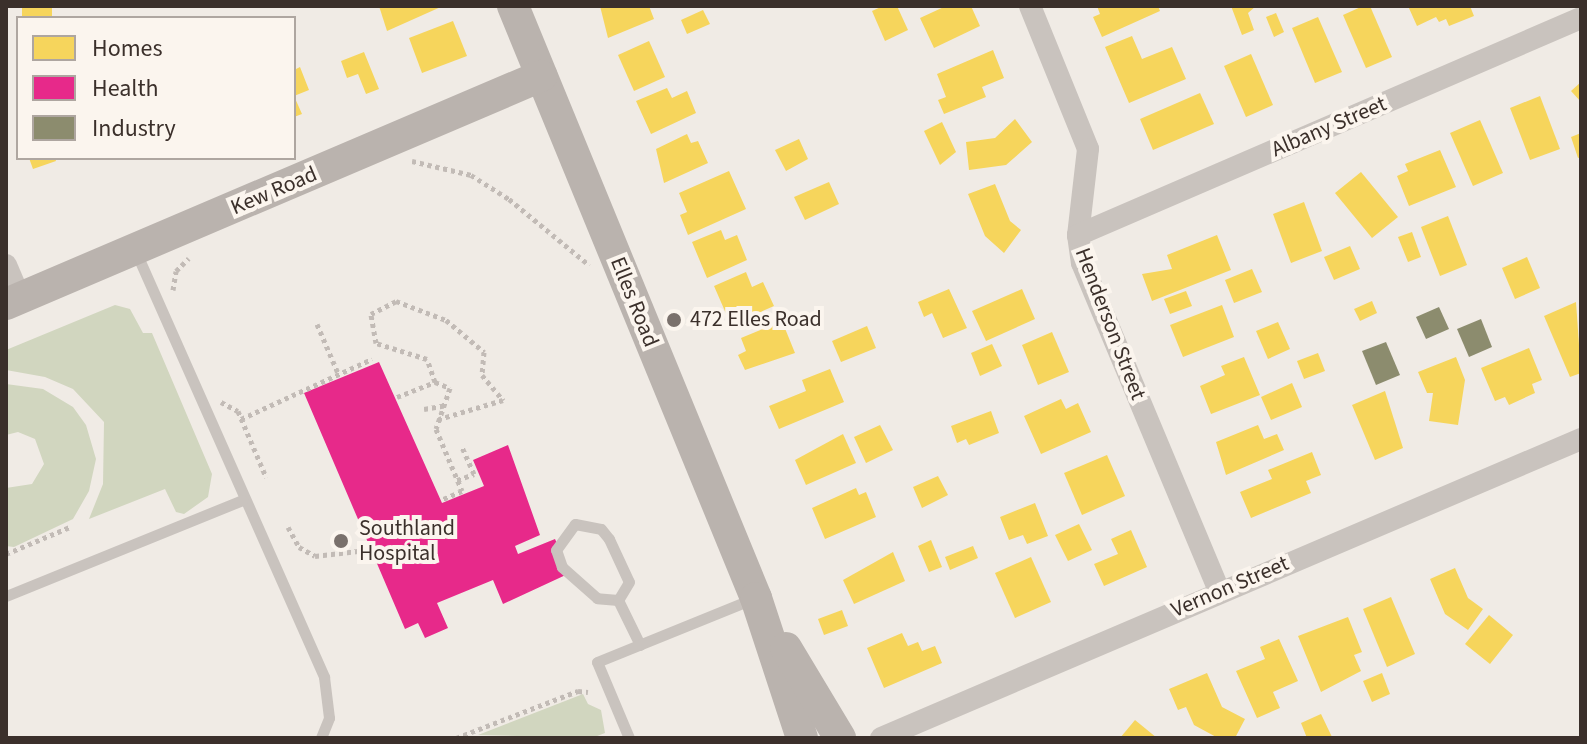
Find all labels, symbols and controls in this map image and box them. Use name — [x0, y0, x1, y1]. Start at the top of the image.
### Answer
legend — [16, 16, 296, 160]
text: Homes — [92, 31, 163, 66]
text: Health — [92, 71, 159, 106]
street label: Albany Street — [1268, 91, 1390, 163]
text: Industry — [92, 111, 176, 146]
street label: Kew Road — [227, 161, 321, 221]
street label: Henderson Street — [1069, 244, 1151, 404]
street label: Elles Road — [604, 253, 664, 351]
place label: 472 Elles Road — [690, 307, 822, 333]
marker: 472 Elles Road — [665, 311, 683, 329]
place label: Southland Hospital — [359, 515, 455, 566]
marker: Southland Hospital — [330, 530, 352, 552]
street label: Vernon Street — [1167, 550, 1293, 624]

